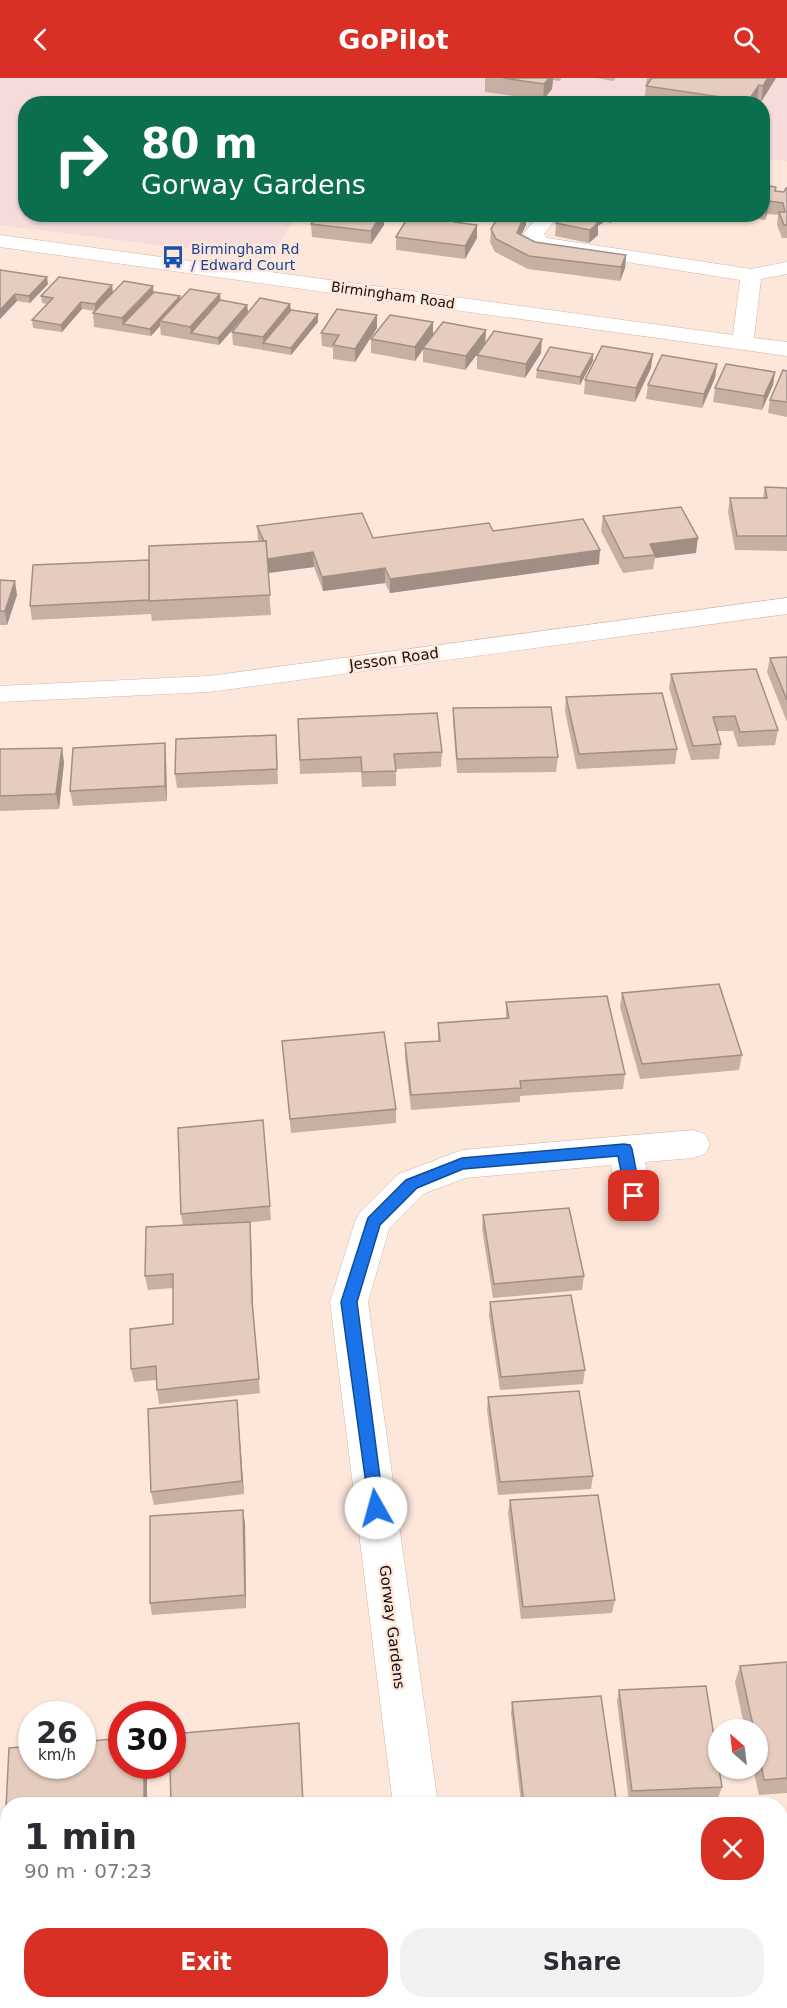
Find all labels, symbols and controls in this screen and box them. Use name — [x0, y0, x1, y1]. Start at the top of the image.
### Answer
icon: back — [24, 23, 57, 56]
icon: search — [730, 23, 763, 56]
text: GoPilot — [338, 24, 449, 55]
text: 80 m — [141, 119, 258, 168]
icon: right — [42, 120, 120, 198]
text: Gorway Gardens — [141, 169, 366, 200]
place label: Birmingham Rd / Edward Court — [191, 241, 299, 273]
bus stop icon: Birmingham Rd / Edward Court — [160, 244, 186, 270]
street label: Birmingham Road — [330, 278, 456, 312]
street label: Jesson Road — [347, 644, 440, 674]
pin — [608, 1170, 659, 1221]
icon: arrive — [617, 1179, 650, 1212]
position arrow — [344, 1476, 408, 1540]
street label: Gorway Gardens — [375, 1564, 409, 1690]
speed limit sign: 30 — [108, 1701, 186, 1779]
text: 26 — [36, 1715, 78, 1750]
north arrow — [708, 1719, 768, 1779]
map controls — [708, 1719, 768, 1779]
text: km/h — [38, 1746, 76, 1764]
text: 1 min — [24, 1816, 137, 1857]
button: close — [701, 1817, 764, 1880]
text: 90 m · 07:23 — [24, 1859, 152, 1883]
button: Exit — [24, 1928, 388, 1997]
button: Share — [400, 1928, 764, 1997]

